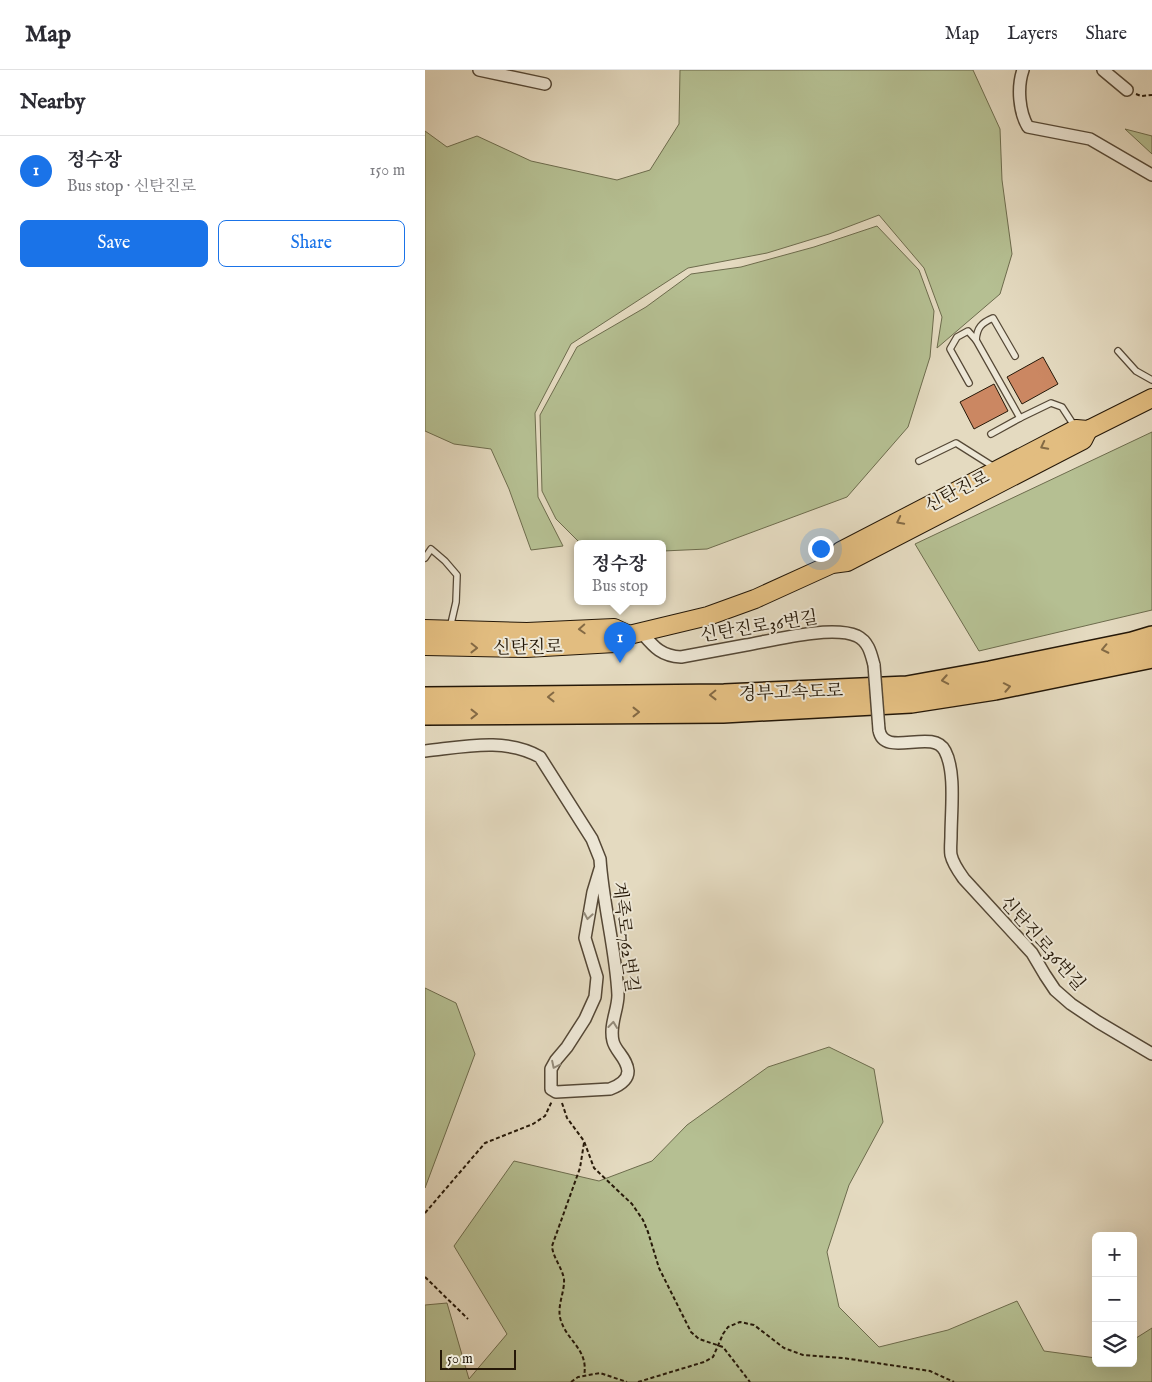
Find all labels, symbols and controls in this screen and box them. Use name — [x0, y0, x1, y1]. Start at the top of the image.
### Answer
text: Map — [25, 19, 71, 50]
text: Map — [945, 23, 979, 46]
text: Layers — [1007, 23, 1058, 46]
text: Share — [1086, 23, 1127, 46]
text: Nearby — [20, 89, 85, 116]
text: 정수장 — [67, 149, 122, 173]
text: 1 — [33, 161, 39, 181]
text: 150 m — [370, 161, 405, 181]
text: Bus stop · 신탄진로 — [67, 177, 196, 197]
button: Save — [20, 220, 208, 267]
button: Share — [218, 220, 405, 267]
one-way arrow — [1040, 440, 1049, 450]
street label: 신탄진로 — [921, 466, 994, 518]
one-way arrow — [896, 515, 905, 525]
your location — [808, 536, 834, 562]
popup — [574, 540, 666, 605]
text: 정수장 — [592, 553, 647, 577]
text: Bus stop — [592, 577, 648, 597]
street label: 신탄진로36번길 — [699, 607, 820, 648]
pin: 1 — [604, 622, 636, 663]
one-way arrow — [577, 624, 585, 635]
street label: 신탄진로 — [493, 636, 563, 661]
one-way arrow — [470, 643, 478, 653]
one-way arrow — [1100, 643, 1109, 654]
one-way arrow — [941, 675, 950, 685]
street label: 경부고속도로 — [739, 680, 844, 707]
one-way arrow — [1003, 682, 1012, 693]
one-way arrow — [709, 690, 717, 700]
one-way arrow — [547, 691, 555, 702]
one-way arrow — [632, 707, 640, 717]
one-way arrow — [470, 709, 478, 719]
street label: 계족로762번길 — [606, 880, 643, 994]
street label: 신탄진로36번길 — [994, 892, 1089, 996]
one-way arrow — [584, 912, 594, 921]
one-way arrow — [607, 1020, 618, 1028]
one-way arrow — [550, 1060, 561, 1069]
map controls — [1092, 1232, 1137, 1367]
button: + — [1092, 1232, 1137, 1277]
button: − — [1092, 1277, 1137, 1322]
button: layers — [1092, 1322, 1137, 1367]
scale bar — [440, 1347, 516, 1370]
text: 50 m — [447, 1350, 473, 1368]

